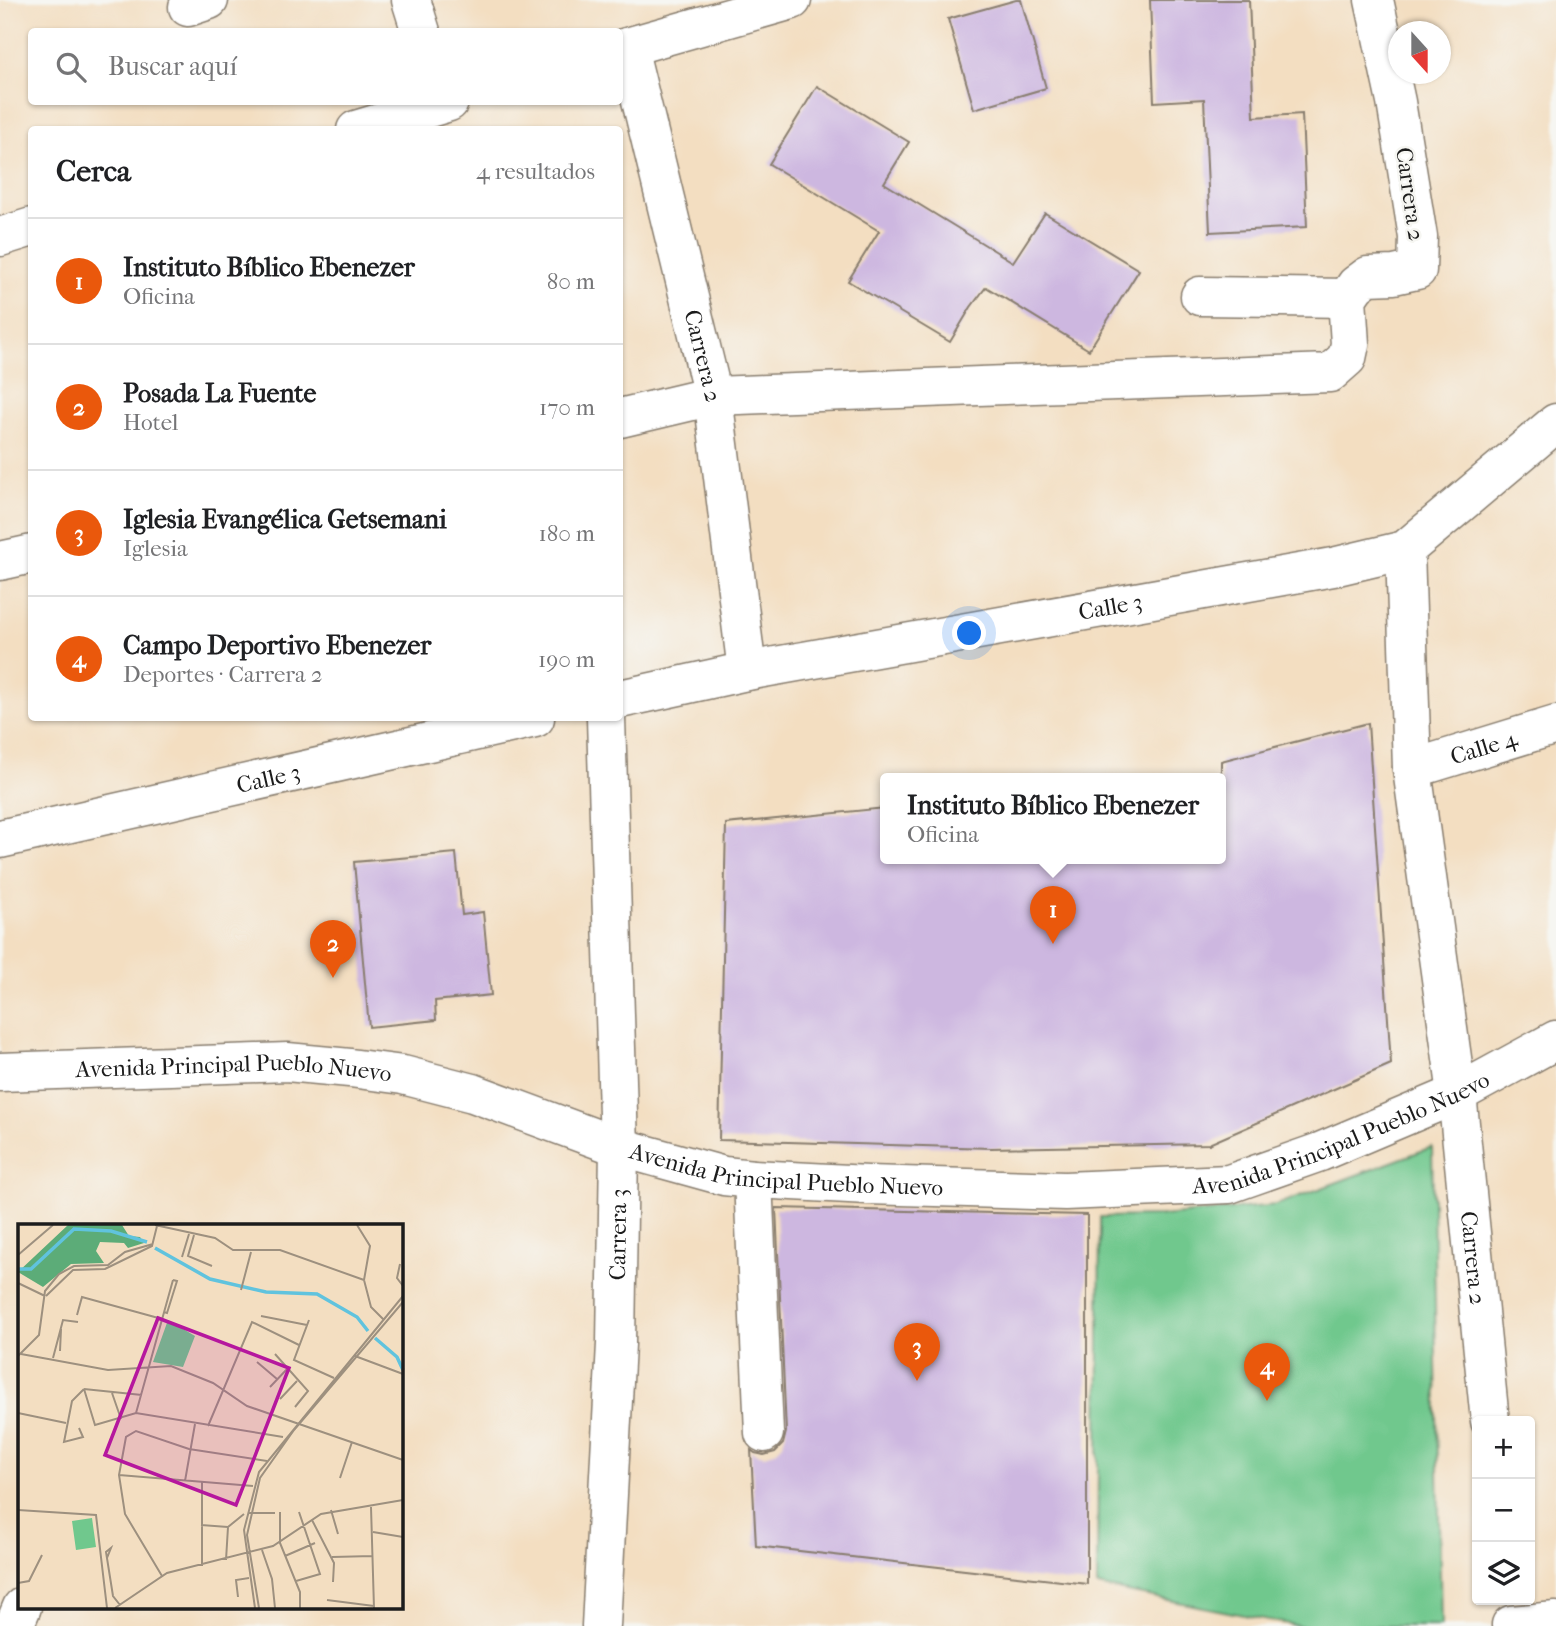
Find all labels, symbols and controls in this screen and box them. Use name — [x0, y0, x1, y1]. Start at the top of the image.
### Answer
north arrow — [1388, 21, 1451, 84]
search box — [28, 28, 623, 105]
icon: search — [52, 48, 90, 86]
text: Buscar aquí — [108, 51, 237, 82]
street label: Carrera 2 — [1390, 146, 1430, 243]
text: Cerca — [56, 154, 131, 189]
text: 4 resultados — [476, 158, 595, 185]
text: Instituto Bíblico Ebenezer — [123, 252, 415, 283]
text: 1 — [75, 268, 83, 295]
text: 80 m — [547, 268, 595, 295]
text: Oficina — [123, 283, 195, 310]
street label: Carrera 2 — [679, 307, 728, 405]
text: Posada La Fuente — [123, 378, 316, 409]
text: 2 — [73, 394, 85, 421]
text: 170 m — [539, 394, 595, 421]
text: Hotel — [123, 409, 178, 436]
text: Iglesia Evangélica Getsemani — [123, 504, 447, 535]
text: 3 — [74, 520, 84, 547]
text: 180 m — [538, 520, 595, 547]
text: Iglesia — [123, 535, 188, 562]
street label: Calle 3 — [1076, 588, 1144, 625]
your location — [952, 616, 986, 650]
text: Campo Deportivo Ebenezer — [123, 630, 431, 661]
text: 4 — [72, 646, 86, 673]
text: 190 m — [538, 646, 595, 673]
text: Deportes · Carrera 2 — [123, 661, 323, 688]
street label: Calle 4 — [1447, 724, 1522, 770]
street label: Calle 3 — [234, 758, 303, 799]
popup — [880, 773, 1226, 864]
text: Instituto Bíblico Ebenezer — [907, 790, 1199, 821]
text: Oficina — [907, 821, 979, 848]
pin: 1 — [1030, 886, 1076, 944]
pin: 2 — [310, 920, 356, 978]
street label: Avenida Principal Pueblo Nuevo — [74, 1048, 393, 1087]
street label: Avenida Principal Pueblo Nuevo — [1191, 1065, 1494, 1199]
street label: Avenida Principal Pueblo Nuevo — [626, 1137, 944, 1201]
street label: Carrera 3 — [603, 1188, 632, 1281]
street label: Carrera 2 — [1455, 1210, 1492, 1306]
inset map — [18, 1224, 402, 1608]
pin: 3 — [894, 1323, 940, 1381]
pin: 4 — [1244, 1343, 1290, 1401]
map controls — [1472, 1416, 1535, 1605]
button: + — [1472, 1416, 1535, 1479]
button: − — [1472, 1479, 1535, 1542]
button: layers — [1472, 1542, 1535, 1605]

